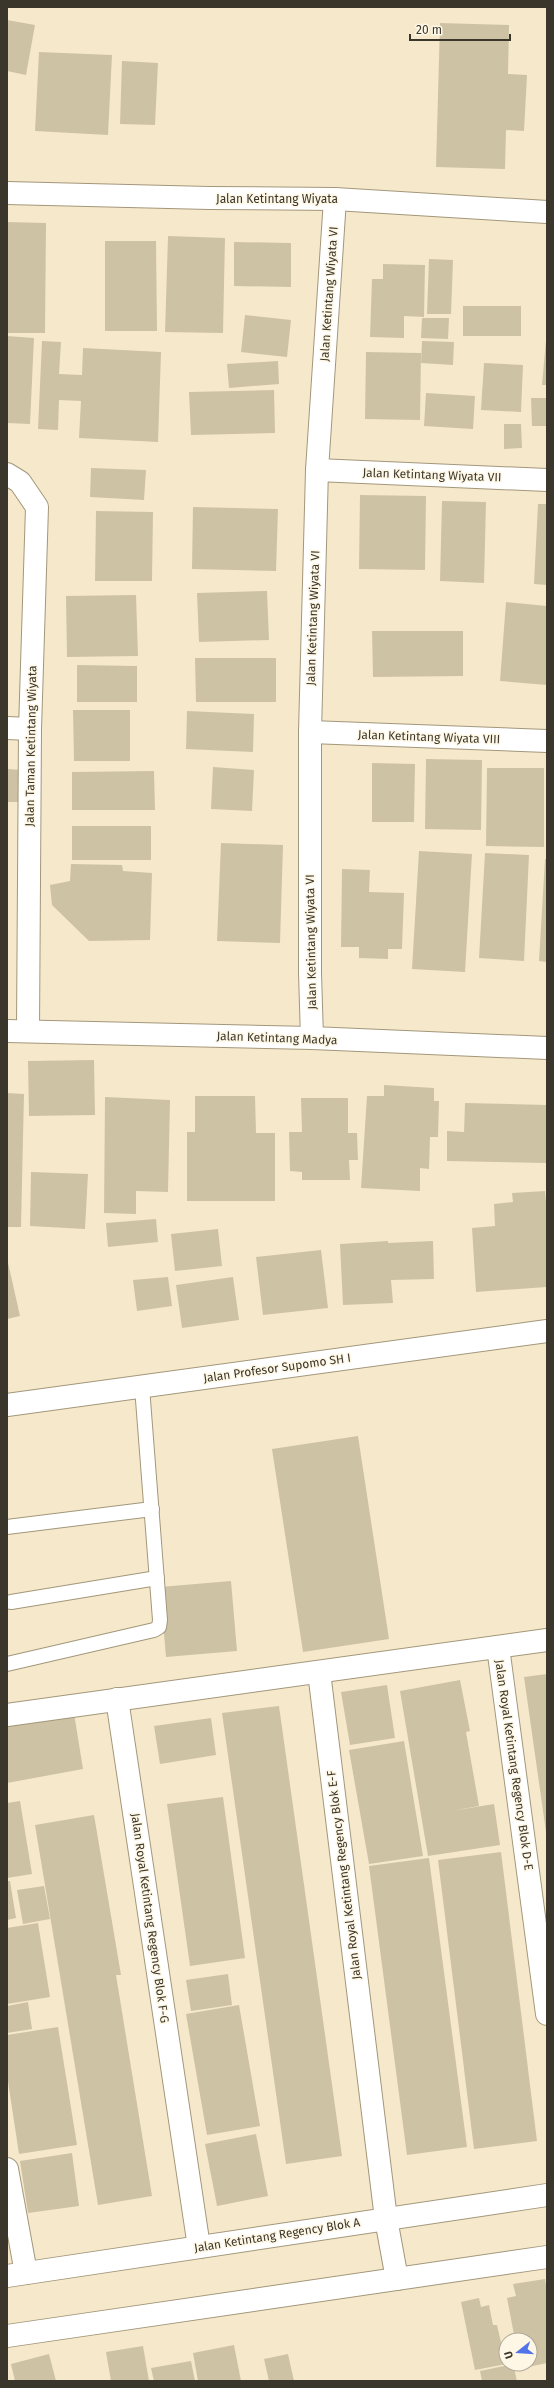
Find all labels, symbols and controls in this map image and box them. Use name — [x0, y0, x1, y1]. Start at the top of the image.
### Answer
scale bar — [410, 16, 510, 42]
text: 20 m — [416, 23, 442, 37]
street label: Jalan Ketintang Wiyata — [216, 192, 338, 206]
street label: Jalan Ketintang Wiyata VI — [317, 226, 341, 362]
street label: Jalan Ketintang Wiyata VII — [362, 466, 502, 484]
street label: Jalan Ketintang Wiyata VI — [304, 550, 322, 686]
street label: Jalan Taman Ketintang Wiyata — [23, 665, 39, 827]
street label: Jalan Ketintang Wiyata VIII — [358, 728, 500, 746]
street label: Jalan Ketintang Wiyata VI — [303, 874, 319, 1010]
street label: Jalan Ketintang Madya — [216, 1029, 338, 1047]
street label: Jalan Profesor Supomo SH I — [202, 1351, 352, 1385]
street label: Jalan Royal Ketintang Regency Blok D-E — [492, 1659, 536, 1871]
street label: Jalan Royal Ketintang Regency Blok E-F — [324, 1770, 364, 1980]
street label: Jalan Royal Ketintang Regency Blok F-G — [128, 1812, 172, 2024]
street label: Jalan Ketintang Regency Blok A — [193, 2215, 361, 2255]
north arrow — [498, 2332, 538, 2372]
text: U — [502, 2349, 516, 2360]

